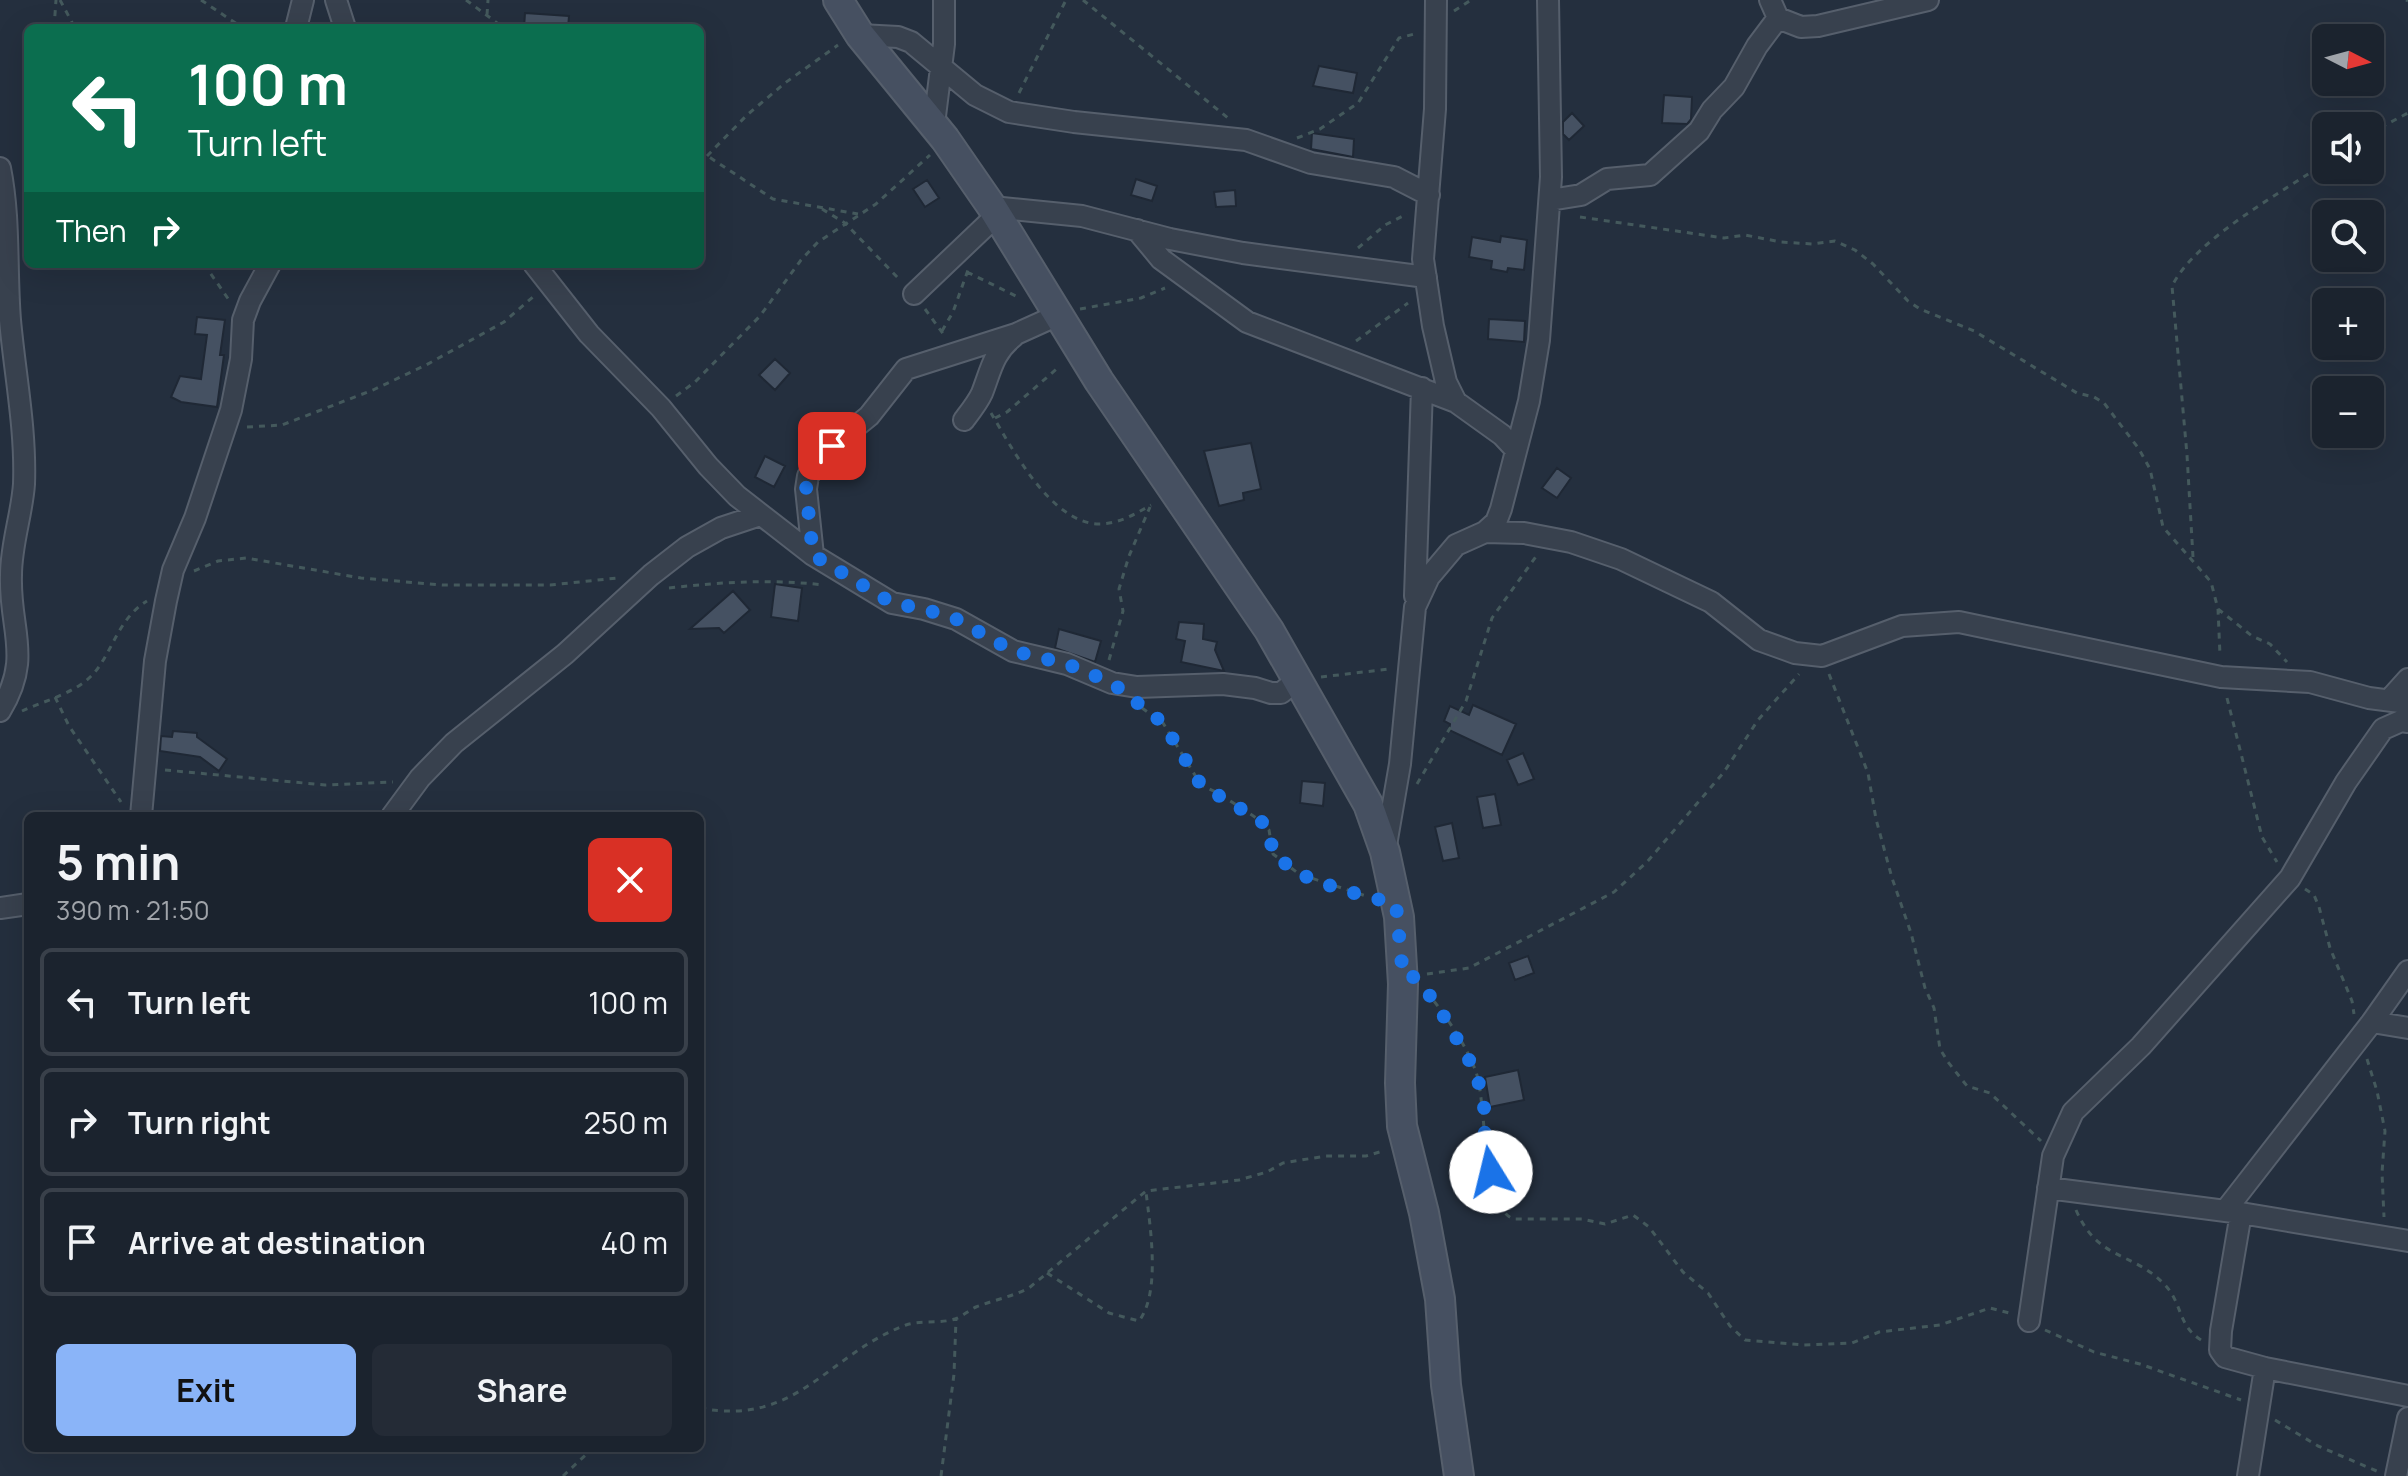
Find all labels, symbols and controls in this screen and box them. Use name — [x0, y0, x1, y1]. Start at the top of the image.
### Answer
north arrow — [2312, 24, 2384, 96]
map controls — [2312, 24, 2384, 448]
text: 100 m — [188, 45, 348, 122]
icon: left — [56, 56, 160, 160]
button: sound — [2312, 112, 2384, 184]
text: Turn left — [188, 118, 327, 167]
button: search — [2312, 200, 2384, 272]
icon: right — [143, 208, 187, 252]
text: Then — [56, 210, 127, 251]
button: + — [2312, 288, 2384, 360]
button: − — [2312, 376, 2384, 448]
pin — [798, 412, 866, 480]
icon: arrive — [810, 424, 854, 468]
text: 5 min — [56, 829, 180, 894]
button: close — [588, 838, 672, 922]
text: 390 m · 21:50 — [56, 892, 210, 928]
icon: left — [60, 980, 104, 1024]
text: Turn left — [128, 982, 251, 1023]
text: 100 m — [588, 982, 668, 1023]
icon: right — [60, 1100, 104, 1144]
text: Turn right — [128, 1102, 271, 1143]
text: 250 m — [584, 1102, 668, 1143]
position arrow — [1449, 1130, 1533, 1214]
icon: arrive — [60, 1220, 104, 1264]
text: Arrive at destination — [128, 1222, 426, 1263]
text: 40 m — [601, 1222, 668, 1263]
button: Exit — [56, 1344, 356, 1436]
button: Share — [372, 1344, 672, 1436]

